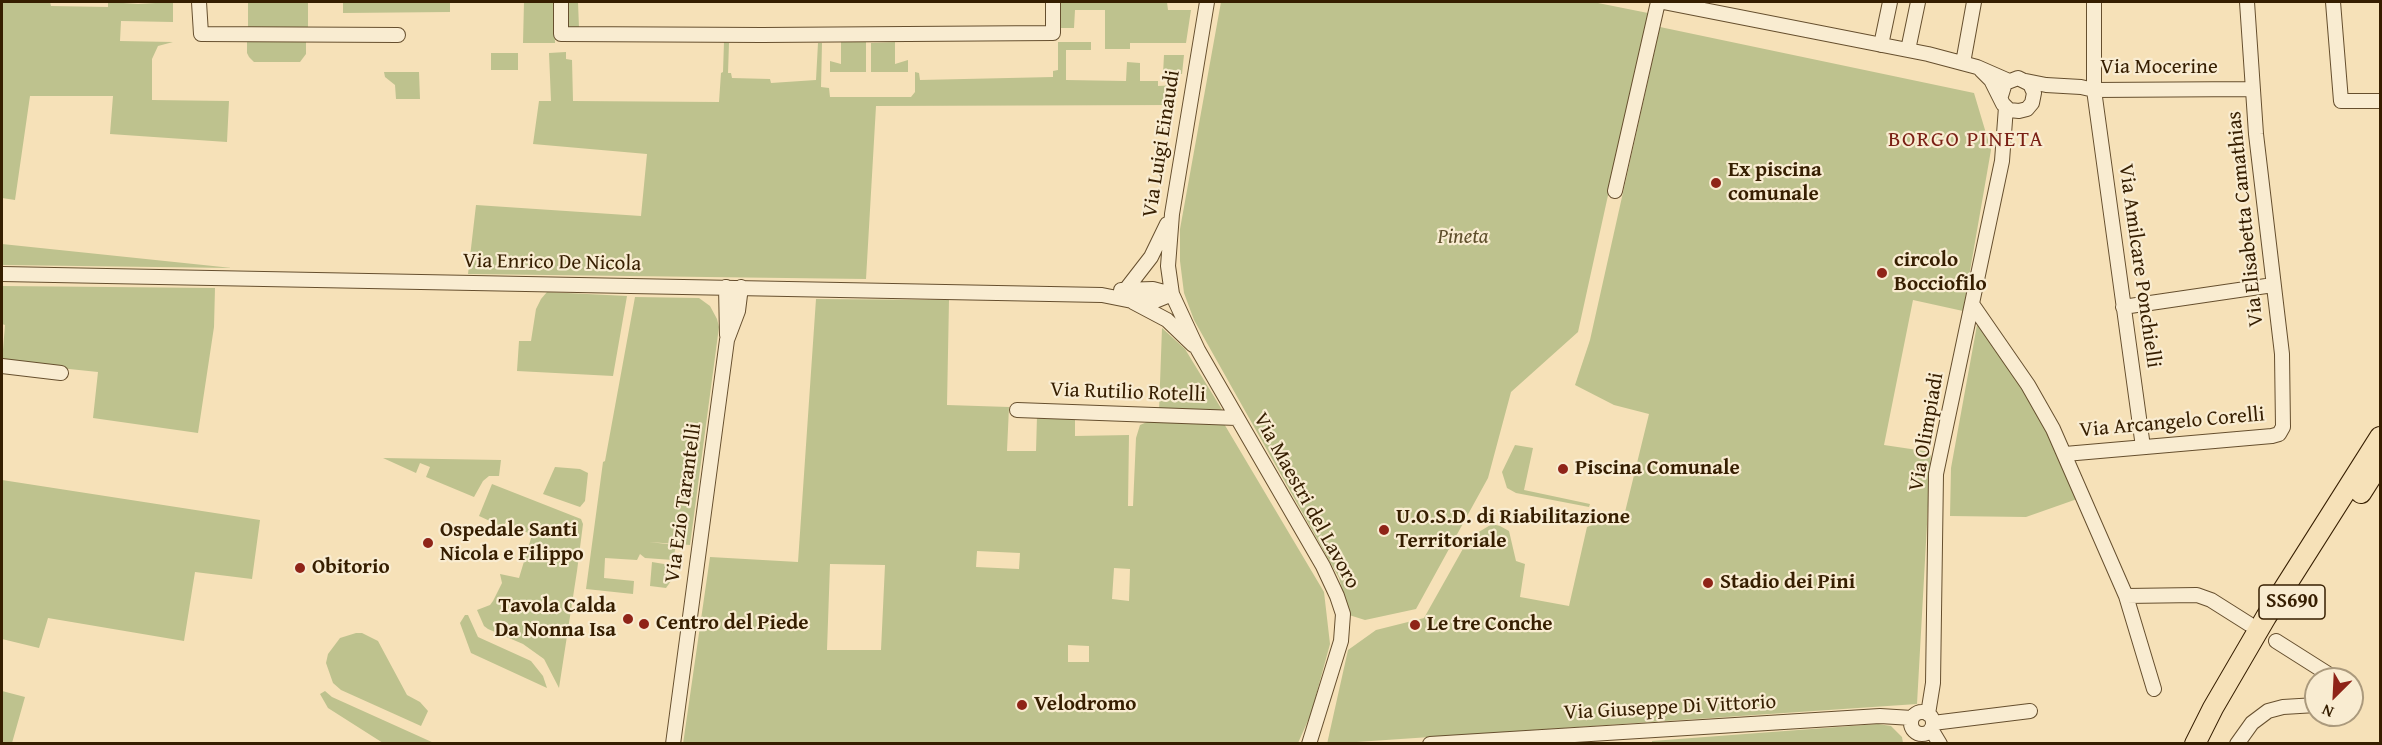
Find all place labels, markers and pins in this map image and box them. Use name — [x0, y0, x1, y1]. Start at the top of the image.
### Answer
place label: Ex piscina comunale — [1728, 158, 1822, 208]
marker: Ex piscina comunale — [1709, 176, 1723, 190]
place label: circolo Bocciofilo — [1894, 248, 1987, 298]
marker: circolo Bocciofilo — [1875, 266, 1889, 280]
place label: Piscina Comunale — [1575, 456, 1740, 482]
marker: Piscina Comunale — [1556, 462, 1570, 476]
place label: U.O.S.D. di Riabilitazione Territoriale — [1396, 505, 1630, 555]
place label: Ospedale Santi Nicola e Filippo — [440, 518, 584, 568]
marker: U.O.S.D. di Riabilitazione Territoriale — [1377, 523, 1391, 537]
marker: Ospedale Santi Nicola e Filippo — [421, 536, 435, 550]
place label: Obitorio — [312, 555, 390, 581]
marker: Obitorio — [293, 561, 307, 575]
place label: Stadio dei Pini — [1720, 570, 1855, 596]
marker: Stadio dei Pini — [1701, 576, 1715, 590]
place label: Tavola Calda Da Nonna Isa — [495, 594, 616, 644]
place label: Centro del Piede — [656, 611, 809, 637]
marker: Tavola Calda Da Nonna Isa — [621, 612, 635, 626]
place label: Le tre Conche — [1427, 612, 1553, 638]
marker: Centro del Piede — [637, 617, 651, 631]
marker: Le tre Conche — [1408, 618, 1422, 632]
place label: Velodromo — [1034, 692, 1137, 718]
marker: Velodromo — [1015, 698, 1029, 712]

